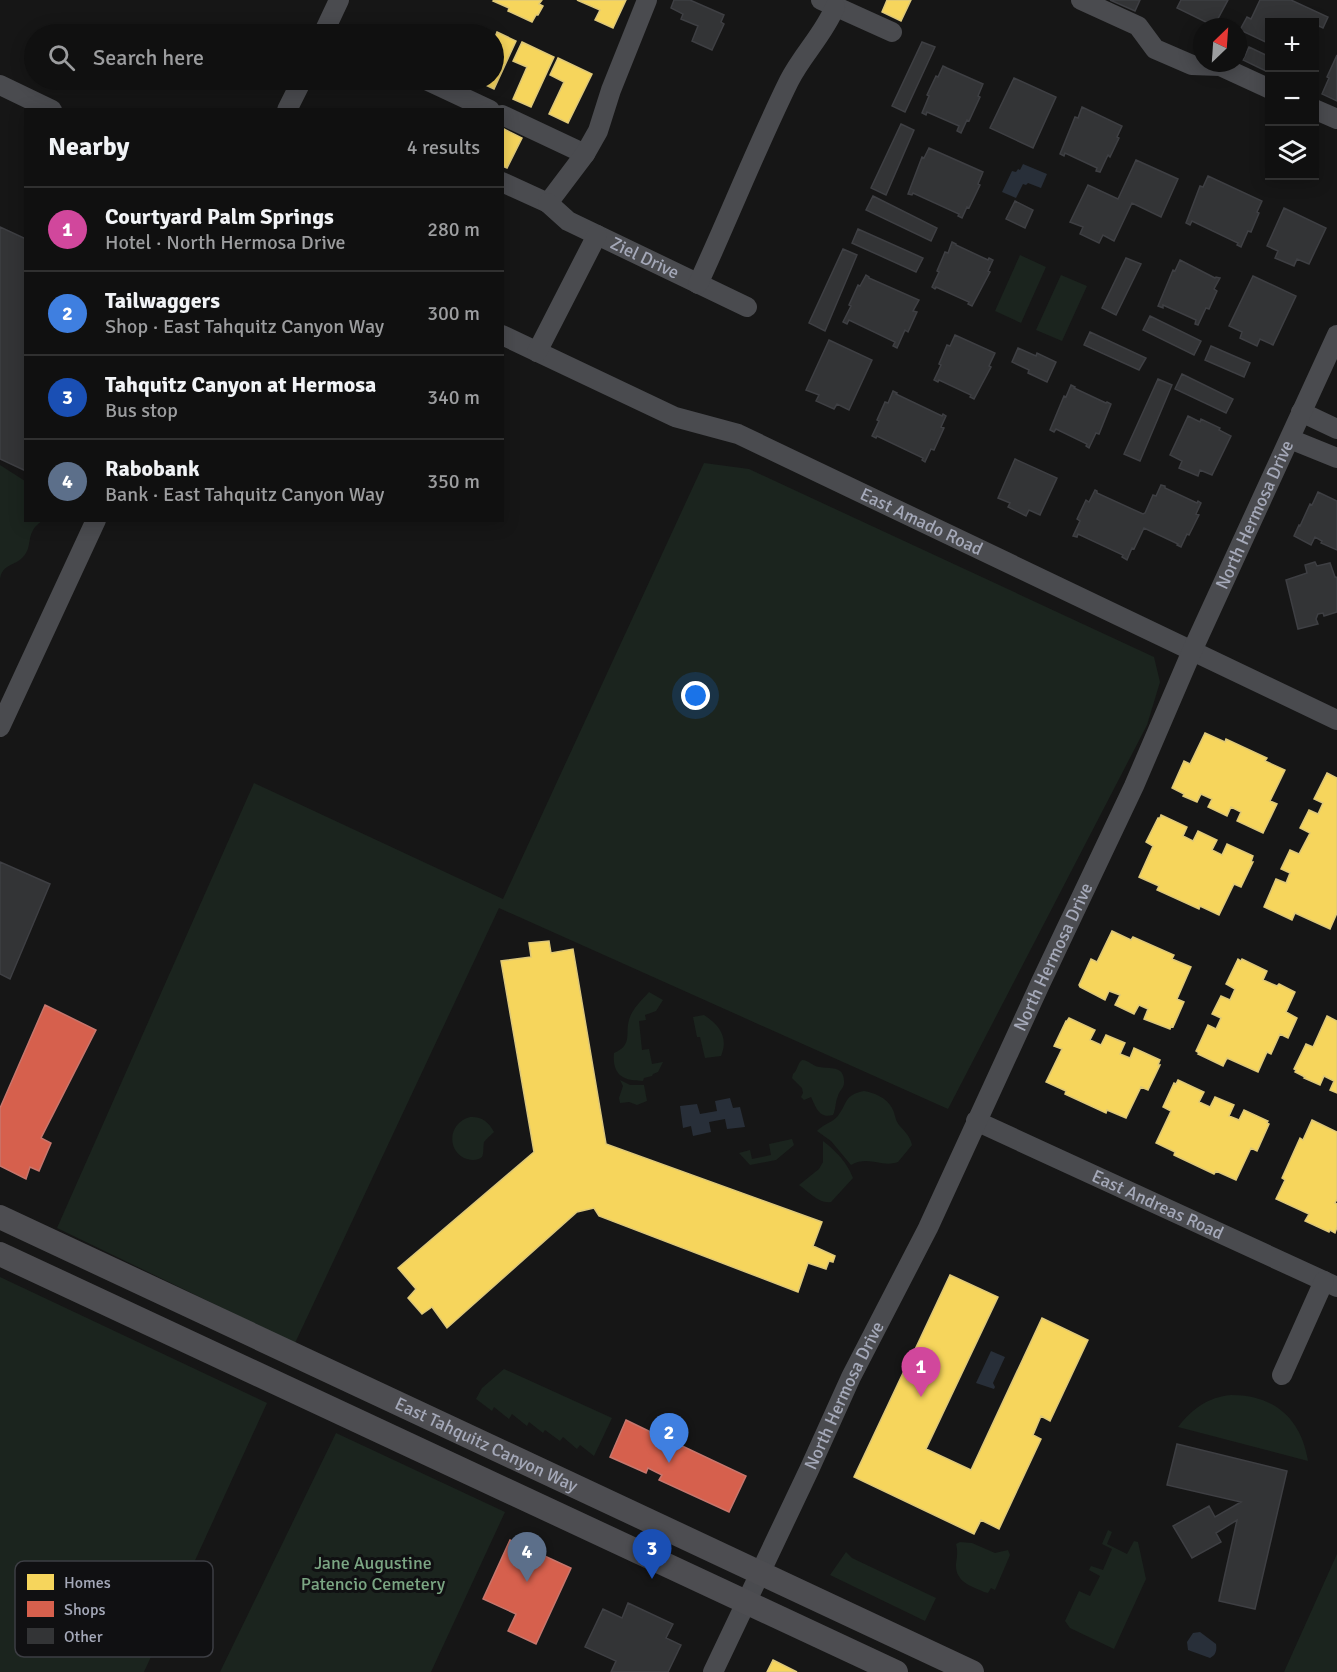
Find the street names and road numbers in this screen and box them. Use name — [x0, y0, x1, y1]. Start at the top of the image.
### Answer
street label: Ziel Drive — [607, 232, 683, 284]
street label: North Hermosa Drive — [1211, 437, 1298, 593]
street label: East Amado Road — [857, 483, 986, 560]
street label: North Hermosa Drive — [1009, 879, 1098, 1035]
street label: East Andreas Road — [1088, 1165, 1227, 1244]
street label: North Hermosa Drive — [800, 1318, 889, 1473]
street label: East Tahquitz Canyon Way — [391, 1392, 582, 1497]

